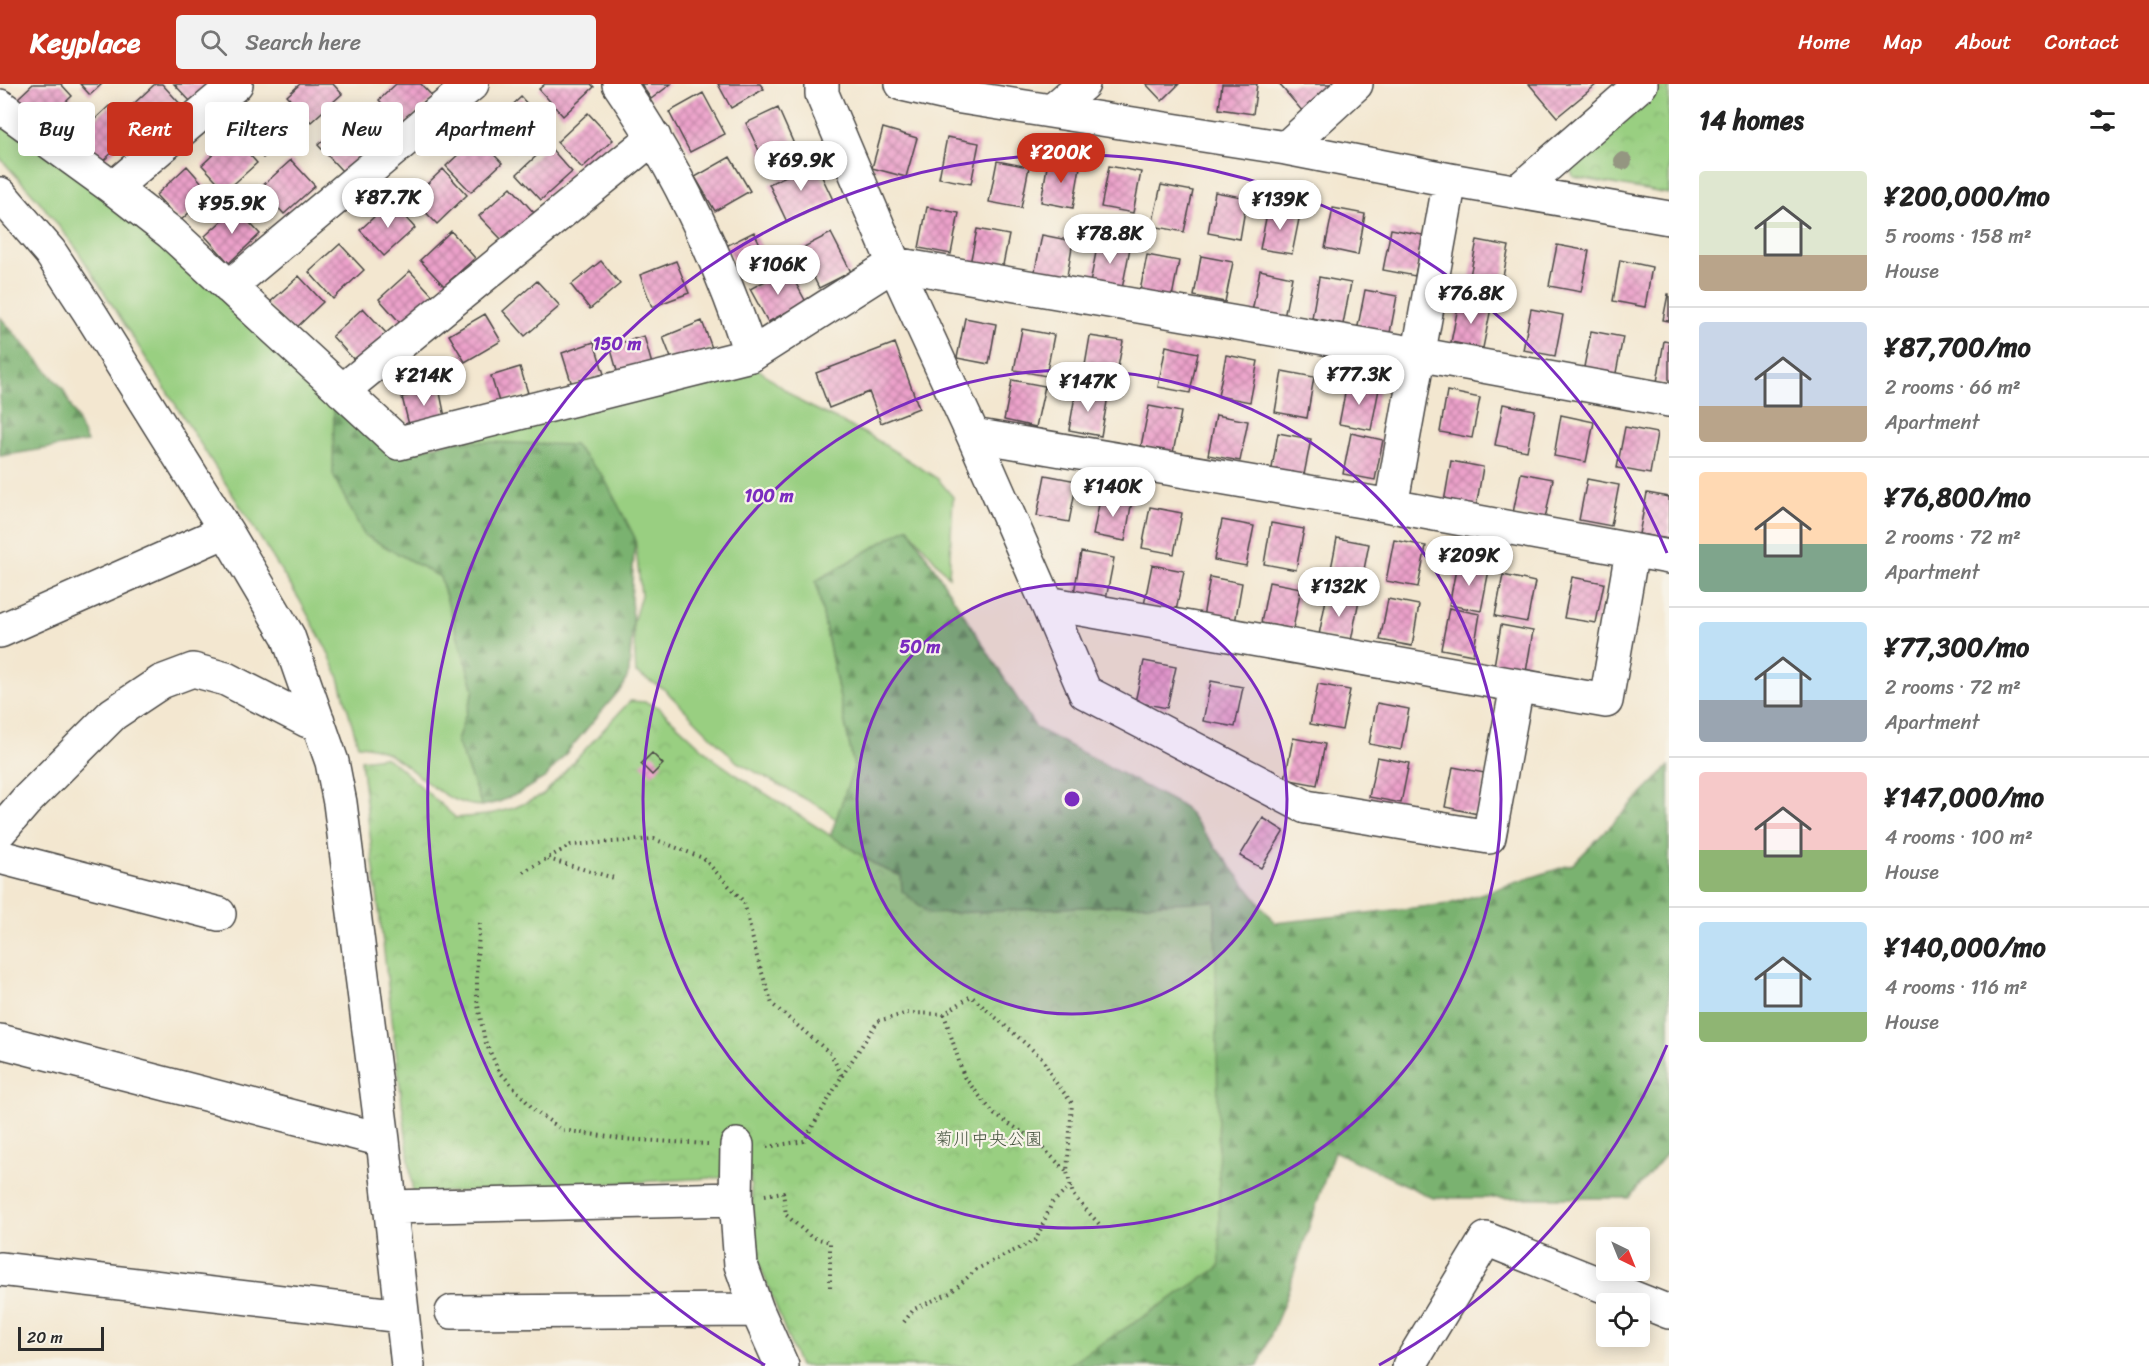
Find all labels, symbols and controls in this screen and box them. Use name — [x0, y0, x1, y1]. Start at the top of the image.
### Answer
search box — [176, 15, 596, 69]
text: Keyplace — [30, 18, 140, 67]
text: Search here — [245, 23, 361, 62]
text: Home — [1798, 23, 1850, 61]
text: Map — [1883, 23, 1922, 61]
text: About — [1955, 23, 2012, 61]
text: Contact — [2045, 23, 2119, 61]
icon: search — [197, 26, 230, 59]
text: 14 homes — [1699, 97, 1804, 143]
chip: Buy — [18, 102, 95, 156]
chip: Rent — [107, 102, 193, 156]
chip: Filters — [205, 102, 309, 156]
chip: New — [321, 102, 403, 156]
chip: Apartment — [415, 102, 556, 156]
icon: filters — [2086, 104, 2119, 137]
pin: ¥200K — [1019, 133, 1103, 184]
text: ¥200K — [1031, 135, 1091, 170]
pin: ¥69.9K — [752, 141, 850, 192]
text: ¥69.9K — [768, 143, 834, 178]
text: ¥200,000/mo — [1885, 173, 2050, 219]
pin: ¥87.7K — [339, 178, 437, 229]
text: ¥87.7K — [356, 180, 420, 215]
pin: ¥139K — [1238, 180, 1322, 231]
text: ¥139K — [1252, 182, 1308, 217]
pin: ¥95.9K — [183, 184, 281, 235]
text: ¥95.9K — [199, 186, 265, 221]
icon: home — [1747, 195, 1819, 267]
pin: ¥78.8K — [1061, 214, 1159, 265]
text: ¥78.8K — [1078, 216, 1142, 251]
text: 5 rooms · 158 m² — [1885, 219, 2032, 254]
pin: ¥106K — [736, 245, 820, 296]
text: ¥106K — [750, 247, 806, 282]
text: House — [1885, 254, 1939, 289]
pin: ¥76.8K — [1422, 274, 1520, 325]
text: ¥76.8K — [1439, 276, 1503, 311]
text: ¥87,700/mo — [1885, 324, 2031, 370]
text: 150 m — [593, 328, 641, 360]
icon: home — [1747, 346, 1819, 418]
pin: ¥77.3K — [1310, 355, 1408, 406]
pin: ¥214K — [382, 356, 466, 407]
text: ¥77.3K — [1327, 357, 1391, 392]
text: ¥214K — [396, 358, 452, 393]
pin: ¥147K — [1046, 362, 1130, 413]
text: ¥147K — [1060, 364, 1116, 399]
text: 2 rooms · 66 m² — [1885, 370, 2021, 405]
text: Apartment — [1885, 405, 1979, 440]
pin: ¥140K — [1071, 467, 1155, 518]
text: ¥140K — [1085, 469, 1141, 504]
text: ¥76,800/mo — [1885, 474, 2031, 520]
text: 100 m — [745, 480, 794, 512]
icon: home — [1747, 496, 1819, 568]
text: 2 rooms · 72 m² — [1885, 520, 2021, 555]
pin: ¥209K — [1427, 536, 1511, 587]
text: ¥209K — [1439, 538, 1499, 573]
text: Apartment — [1885, 555, 1979, 590]
pin: ¥132K — [1297, 567, 1381, 618]
text: ¥132K — [1312, 569, 1366, 604]
text: ¥77,300/mo — [1885, 624, 2029, 670]
text: 50 m — [900, 631, 941, 663]
icon: home — [1747, 646, 1819, 718]
text: 2 rooms · 72 m² — [1885, 670, 2021, 705]
text: Apartment — [1885, 705, 1979, 740]
text: ¥147,000/mo — [1885, 774, 2044, 820]
centre of rings — [1062, 789, 1082, 809]
icon: home — [1747, 796, 1819, 868]
text: 4 rooms · 100 m² — [1885, 820, 2033, 855]
text: House — [1885, 855, 1939, 890]
text: ¥140,000/mo — [1885, 924, 2046, 970]
icon: home — [1747, 946, 1819, 1018]
text: 4 rooms · 116 m² — [1885, 970, 2027, 1005]
text: House — [1885, 1005, 1939, 1040]
park label: 菊川中央公園 — [935, 1123, 1043, 1155]
north arrow — [1596, 1227, 1650, 1281]
map controls — [1596, 1227, 1650, 1347]
button: locate — [1596, 1293, 1650, 1347]
text: 20 m — [27, 1323, 63, 1352]
scale bar — [18, 1324, 104, 1352]

